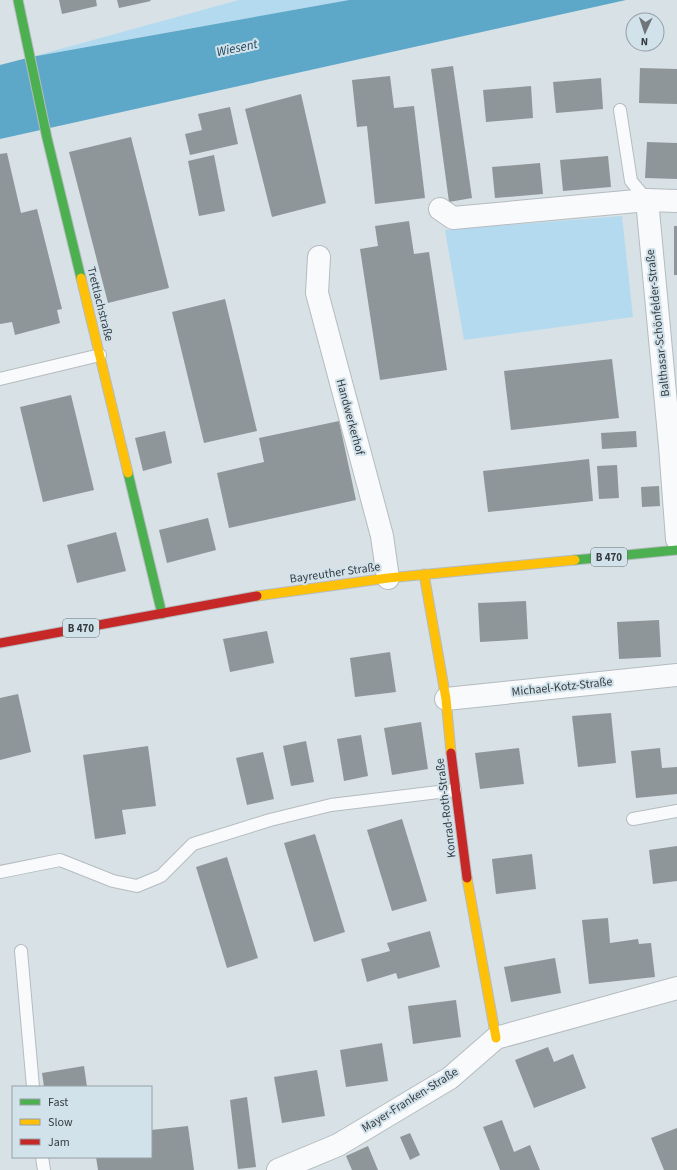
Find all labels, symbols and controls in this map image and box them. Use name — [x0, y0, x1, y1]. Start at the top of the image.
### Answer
north arrow — [625, 12, 665, 52]
text: N — [640, 34, 649, 49]
water label: Wiesent — [215, 35, 260, 61]
street label: Balthasar-Schönfelder-Straße — [642, 248, 674, 398]
street label: Trettlachstraße — [83, 265, 117, 343]
street label: Handwerkerhof — [332, 377, 368, 457]
road number: B 470 — [591, 548, 627, 566]
street label: Bayreuther Straße — [289, 558, 381, 588]
road number: B 470 — [63, 619, 99, 637]
street label: Michael-Kotz-Straße — [511, 673, 613, 701]
street label: Konrad-Roth-Straße — [431, 757, 461, 859]
street label: Mayer-Franken-Straße — [359, 1063, 462, 1137]
legend — [12, 1086, 152, 1158]
text: Fast — [48, 1094, 68, 1111]
text: Slow — [48, 1114, 73, 1131]
text: Jam — [48, 1134, 70, 1151]

